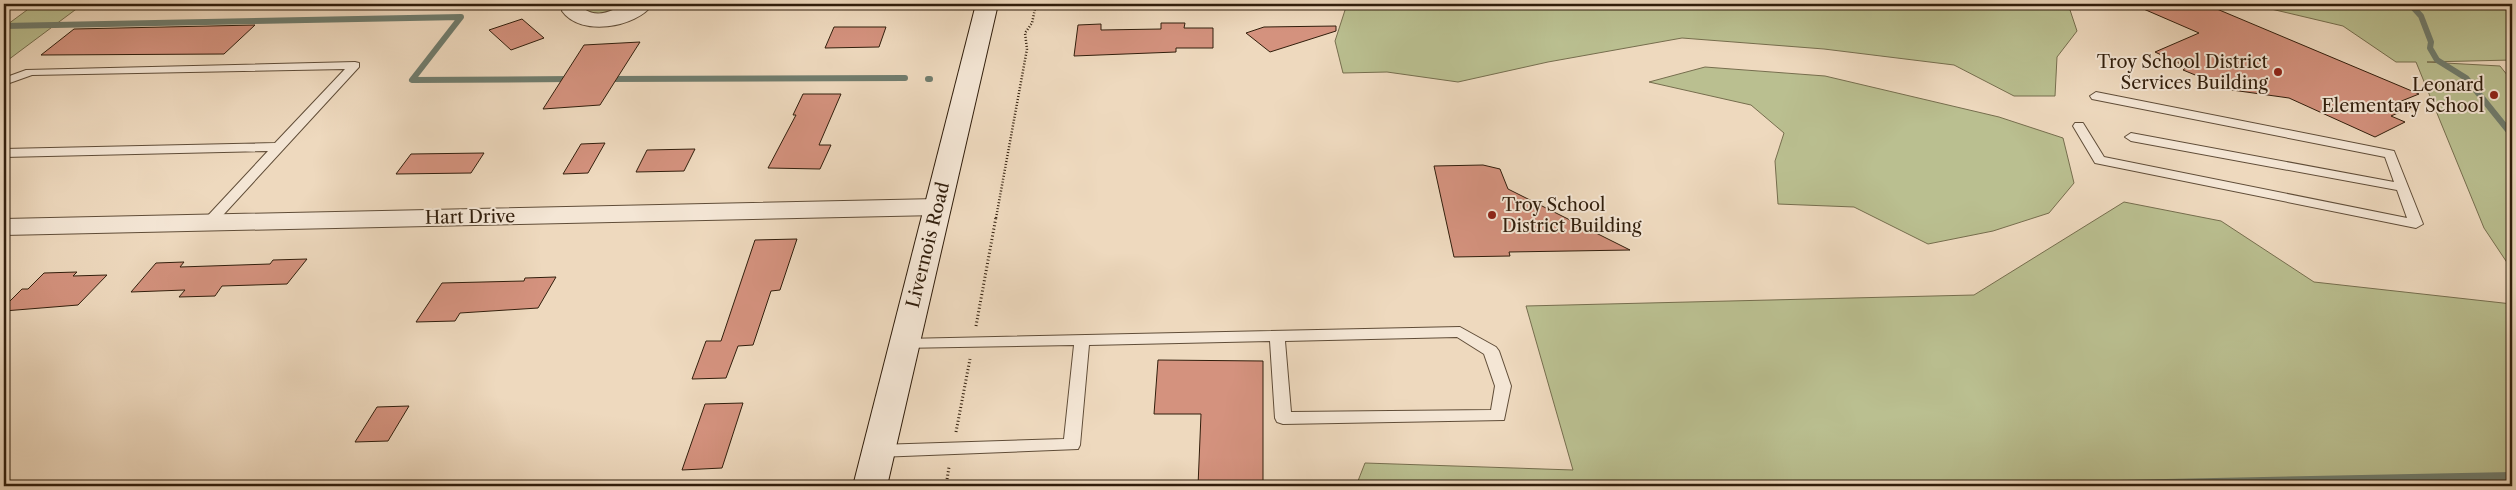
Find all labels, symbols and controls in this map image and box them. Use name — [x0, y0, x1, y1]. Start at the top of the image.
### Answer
place label: Troy School District Services Building — [2097, 51, 2269, 94]
marker: Troy School District Services Building — [2272, 66, 2284, 78]
place label: Leonard Elementary School — [2321, 74, 2484, 117]
marker: Leonard Elementary School — [2488, 89, 2500, 101]
street label: Livernois Road — [902, 180, 954, 310]
place label: Troy School District Building — [1502, 194, 1642, 237]
street label: Hart Drive — [425, 205, 515, 229]
marker: Troy School District Building — [1486, 209, 1498, 221]

